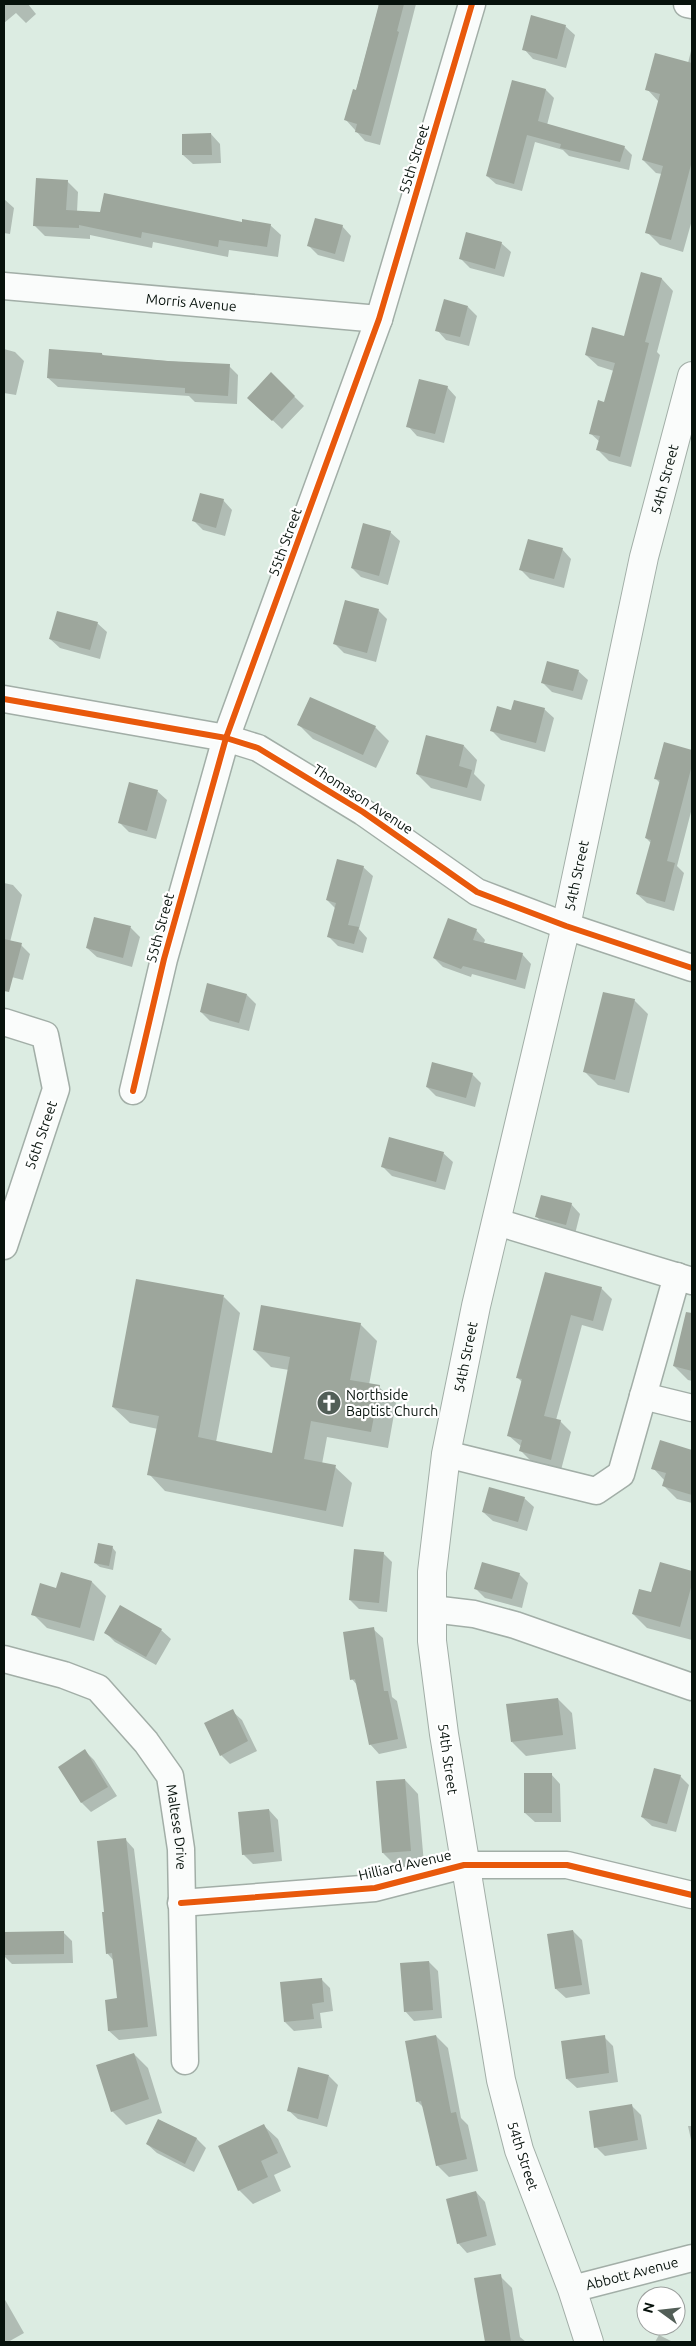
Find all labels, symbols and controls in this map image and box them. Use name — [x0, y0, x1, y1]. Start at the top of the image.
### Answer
street label: 55th Street — [396, 122, 432, 196]
street label: Morris Avenue — [145, 291, 237, 314]
street label: 54th Street — [648, 442, 682, 516]
street label: 55th Street — [265, 505, 305, 578]
street label: Thomason Avenue — [310, 761, 416, 837]
street label: 54th Street — [561, 838, 592, 912]
street label: 55th Street — [143, 891, 177, 965]
street label: 56th Street — [22, 1098, 60, 1171]
street label: 54th Street — [451, 1320, 481, 1394]
place label: Northside Baptist Church — [346, 1387, 438, 1419]
church icon: Northside Baptist Church — [316, 1390, 342, 1416]
street label: 54th Street — [435, 1722, 461, 1796]
street label: Maltese Drive — [163, 1783, 189, 1870]
street label: Hilliard Avenue — [357, 1847, 453, 1883]
street label: 54th Street — [504, 2119, 542, 2193]
street label: Abbott Avenue — [584, 2254, 680, 2293]
north arrow — [636, 2286, 686, 2336]
text: N — [639, 2301, 658, 2315]

